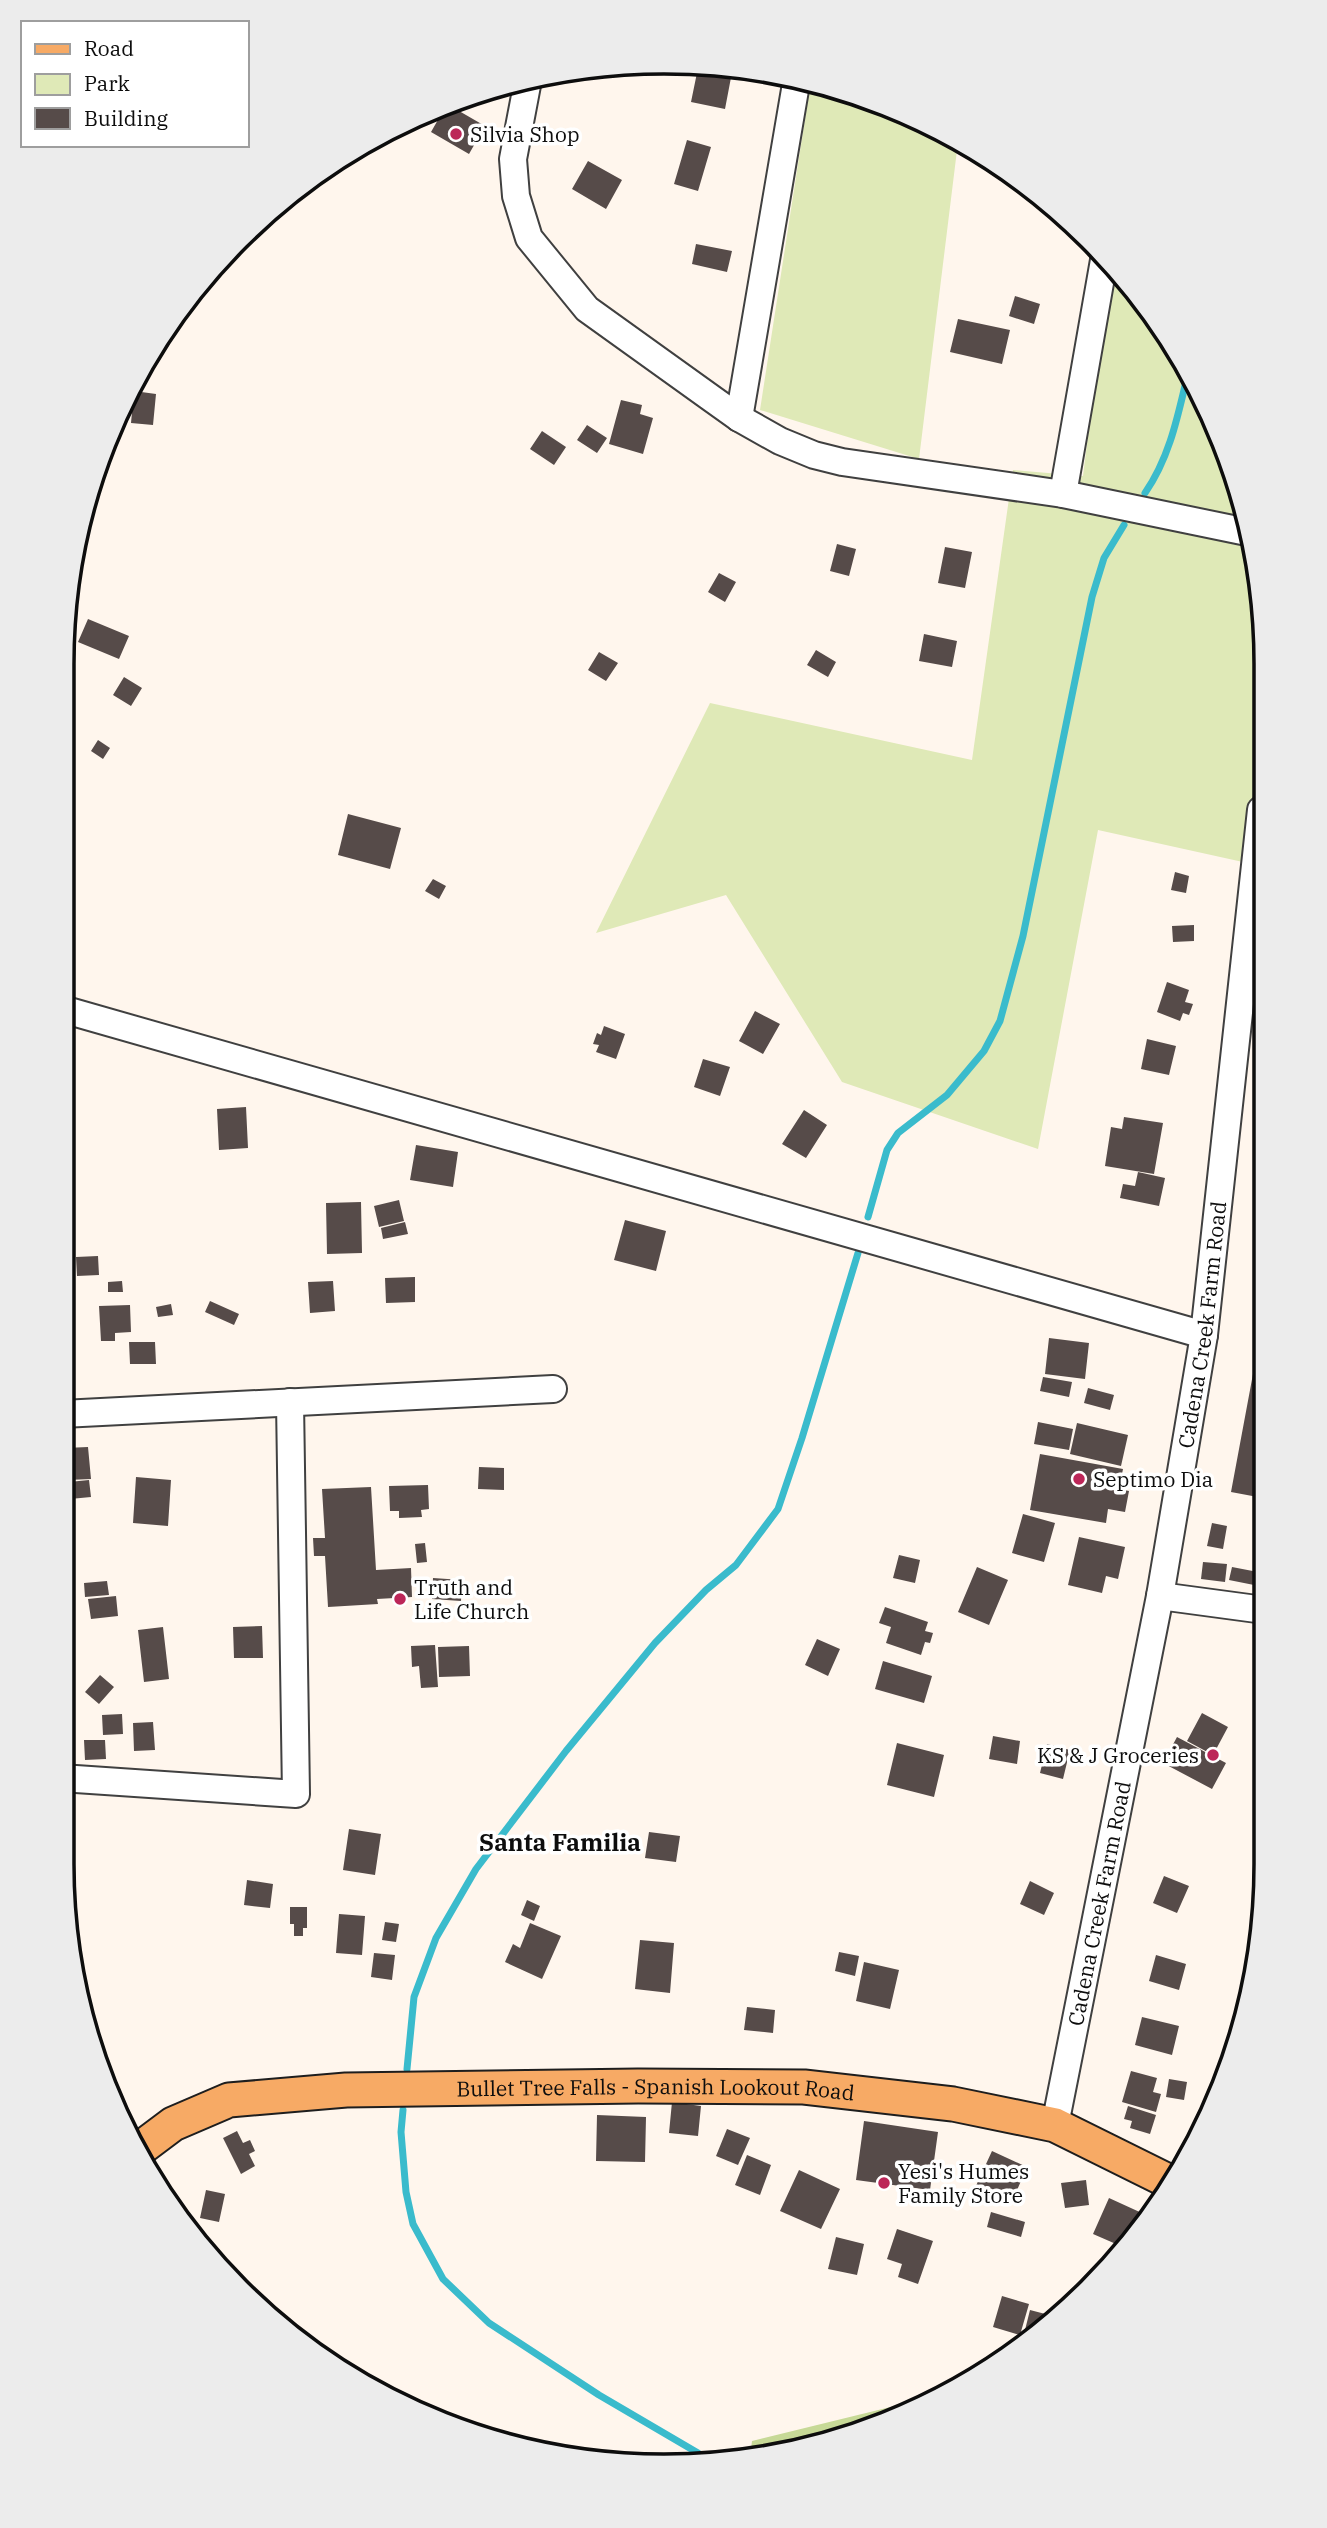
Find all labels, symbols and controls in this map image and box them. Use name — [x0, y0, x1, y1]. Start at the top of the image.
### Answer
legend — [21, 21, 248, 147]
text: Road — [84, 34, 134, 62]
text: Park — [84, 69, 131, 97]
text: Building — [84, 104, 169, 132]
place label: Silvia Shop — [470, 120, 580, 148]
marker: Silvia Shop — [448, 126, 464, 142]
street label: Cadena Creek Farm Road — [1171, 1199, 1232, 1450]
place label: Septimo Dia — [1093, 1465, 1213, 1493]
marker: Septimo Dia — [1071, 1471, 1087, 1487]
place label: Truth and Life Church — [414, 1573, 529, 1625]
marker: Truth and Life Church — [392, 1591, 408, 1607]
place label: KS & J Groceries — [1037, 1741, 1199, 1769]
marker: KS & J Groceries — [1205, 1747, 1221, 1763]
street label: Cadena Creek Farm Road — [1061, 1778, 1137, 2028]
district label: Santa Familia — [479, 1826, 641, 1858]
street label: Bullet Tree Falls - Spanish Lookout Road — [456, 2072, 856, 2107]
place label: Yesi's Humes Family Store — [898, 2157, 1029, 2209]
marker: Yesi's Humes Family Store — [876, 2175, 892, 2191]

